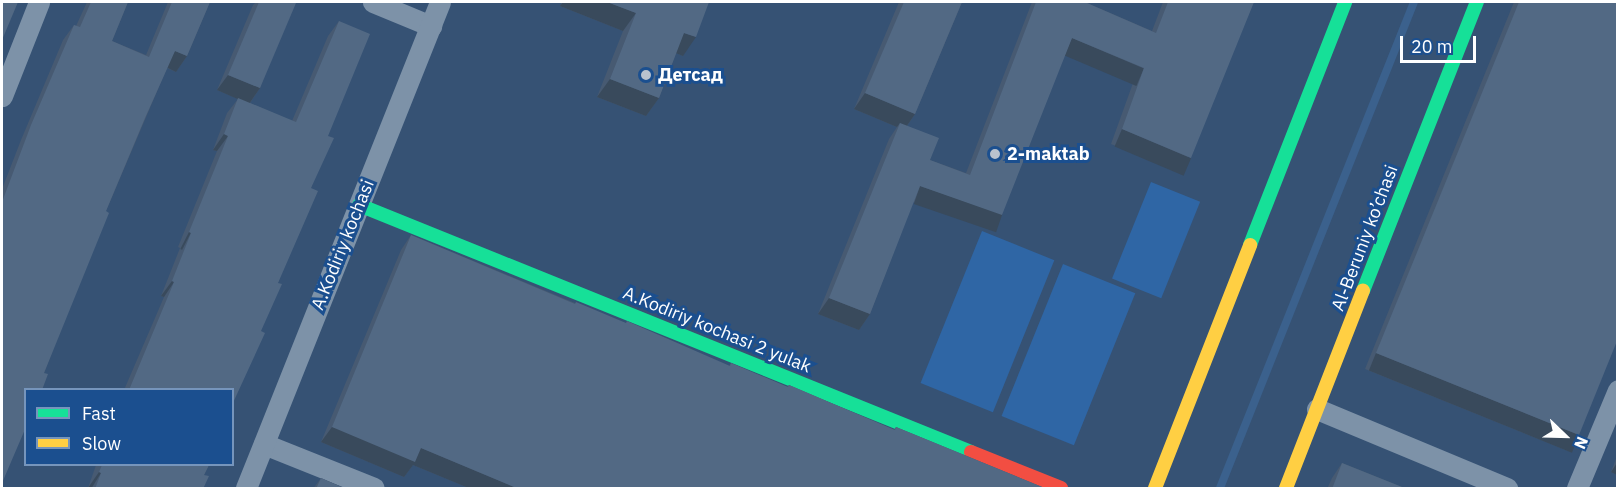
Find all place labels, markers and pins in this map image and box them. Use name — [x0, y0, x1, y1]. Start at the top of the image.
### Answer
place label: Детсад — [658, 64, 723, 86]
marker: Детсад — [639, 68, 653, 82]
place label: 2-maktab — [1007, 143, 1090, 165]
marker: 2-maktab — [988, 147, 1002, 161]

